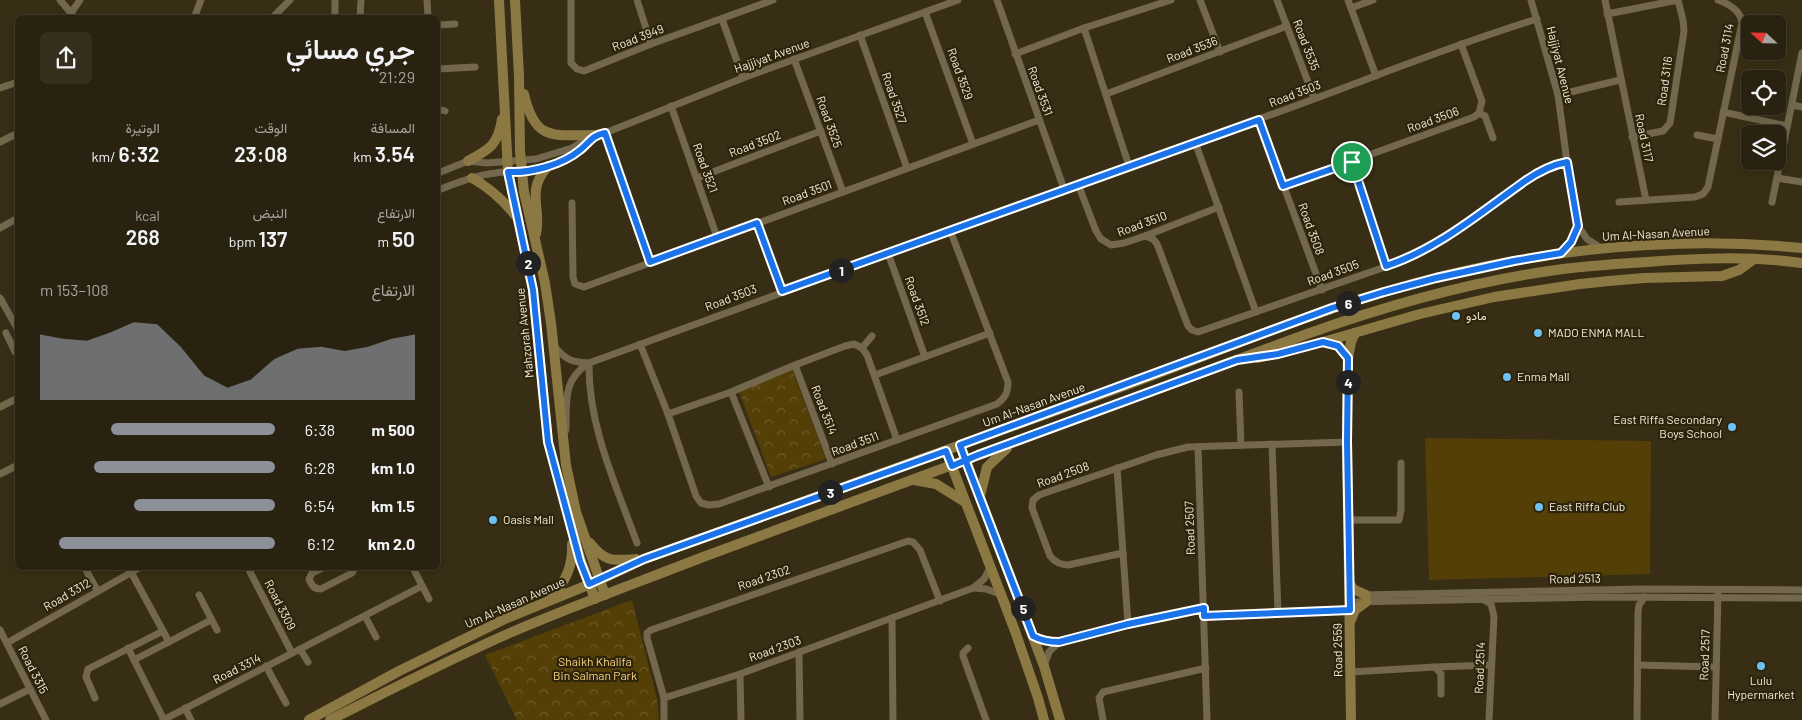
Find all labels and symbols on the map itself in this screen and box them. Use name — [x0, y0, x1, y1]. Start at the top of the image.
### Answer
north arrow — [1741, 15, 1786, 60]
street label: Road 3535 — [1291, 17, 1323, 72]
street label: Road 3949 — [610, 21, 665, 53]
street label: Road 3114 — [1712, 22, 1736, 74]
street label: Hajjiyat Avenue — [1545, 25, 1577, 105]
street label: Road 3536 — [1164, 33, 1219, 65]
street label: Hajjiyat Avenue — [732, 35, 811, 75]
street label: Road 3529 — [945, 46, 977, 101]
street label: Road 3116 — [1654, 55, 1674, 106]
street label: Road 3531 — [1026, 64, 1056, 117]
street label: Road 3527 — [880, 70, 910, 125]
street label: Road 3503 — [1267, 77, 1322, 109]
street label: Road 3525 — [814, 94, 846, 149]
street label: Road 3506 — [1405, 103, 1461, 135]
street label: Road 3117 — [1633, 112, 1657, 164]
street label: Road 3502 — [727, 127, 783, 159]
street label: Road 3521 — [691, 141, 721, 194]
pin — [1331, 141, 1373, 183]
street label: Road 3501 — [780, 177, 833, 208]
street label: Road 3508 — [1296, 201, 1328, 257]
street label: Road 3510 — [1115, 208, 1168, 239]
street label: Um Al-Nasan Avenue — [1602, 223, 1710, 243]
pin: 2 — [516, 250, 540, 276]
street label: Road 3505 — [1305, 256, 1361, 288]
pin: 1 — [828, 258, 854, 282]
street label: Road 3512 — [903, 274, 933, 327]
street label: Road 3503 — [703, 281, 758, 313]
street label: Mahzorah Avenue — [512, 287, 536, 379]
pin: 6 — [1336, 290, 1360, 316]
place label: مادو — [1466, 308, 1487, 324]
marker: مادو — [1450, 310, 1462, 322]
place label: MADO ENMA MALL — [1548, 325, 1644, 339]
marker: MADO ENMA MALL — [1532, 327, 1544, 339]
place label: Enma Mall — [1517, 369, 1569, 383]
pin: 4 — [1336, 370, 1360, 394]
marker: Enma Mall — [1501, 371, 1513, 383]
street label: Um Al-Nasan Avenue — [981, 379, 1087, 429]
street label: Road 3514 — [809, 383, 841, 436]
place label: East Riffa Secondary Boys School — [1613, 412, 1722, 440]
marker: East Riffa Secondary Boys School — [1726, 421, 1738, 433]
street label: Road 3511 — [829, 428, 880, 458]
street label: Road 2508 — [1035, 458, 1091, 490]
pin: 3 — [818, 480, 842, 504]
place label: East Riffa Club — [1549, 499, 1625, 513]
street label: Road 2507 — [1181, 500, 1197, 555]
marker: East Riffa Club — [1533, 501, 1545, 513]
place label: Oasis Mall — [503, 512, 554, 526]
marker: Oasis Mall — [487, 514, 499, 526]
street label: Road 2302 — [736, 562, 792, 593]
street label: Road 2513 — [1549, 571, 1601, 585]
street label: Um Al-Nasan Avenue — [462, 574, 567, 630]
street label: Road 3312 — [41, 575, 92, 613]
street label: Road 3309 — [262, 577, 299, 632]
pin: 5 — [1010, 596, 1036, 620]
street label: Road 2559 — [1330, 623, 1344, 677]
street label: Road 2517 — [1696, 629, 1712, 681]
street label: Road 2303 — [747, 632, 803, 664]
street label: Road 2514 — [1471, 642, 1487, 694]
street label: Road 3315 — [16, 643, 52, 696]
street label: Road 3314 — [210, 650, 263, 686]
park label: Shaikh Khalifa Bin Salman Park — [553, 654, 637, 682]
marker: Lulu Hypermarket — [1755, 660, 1767, 672]
place label: Lulu Hypermarket — [1727, 673, 1795, 701]

